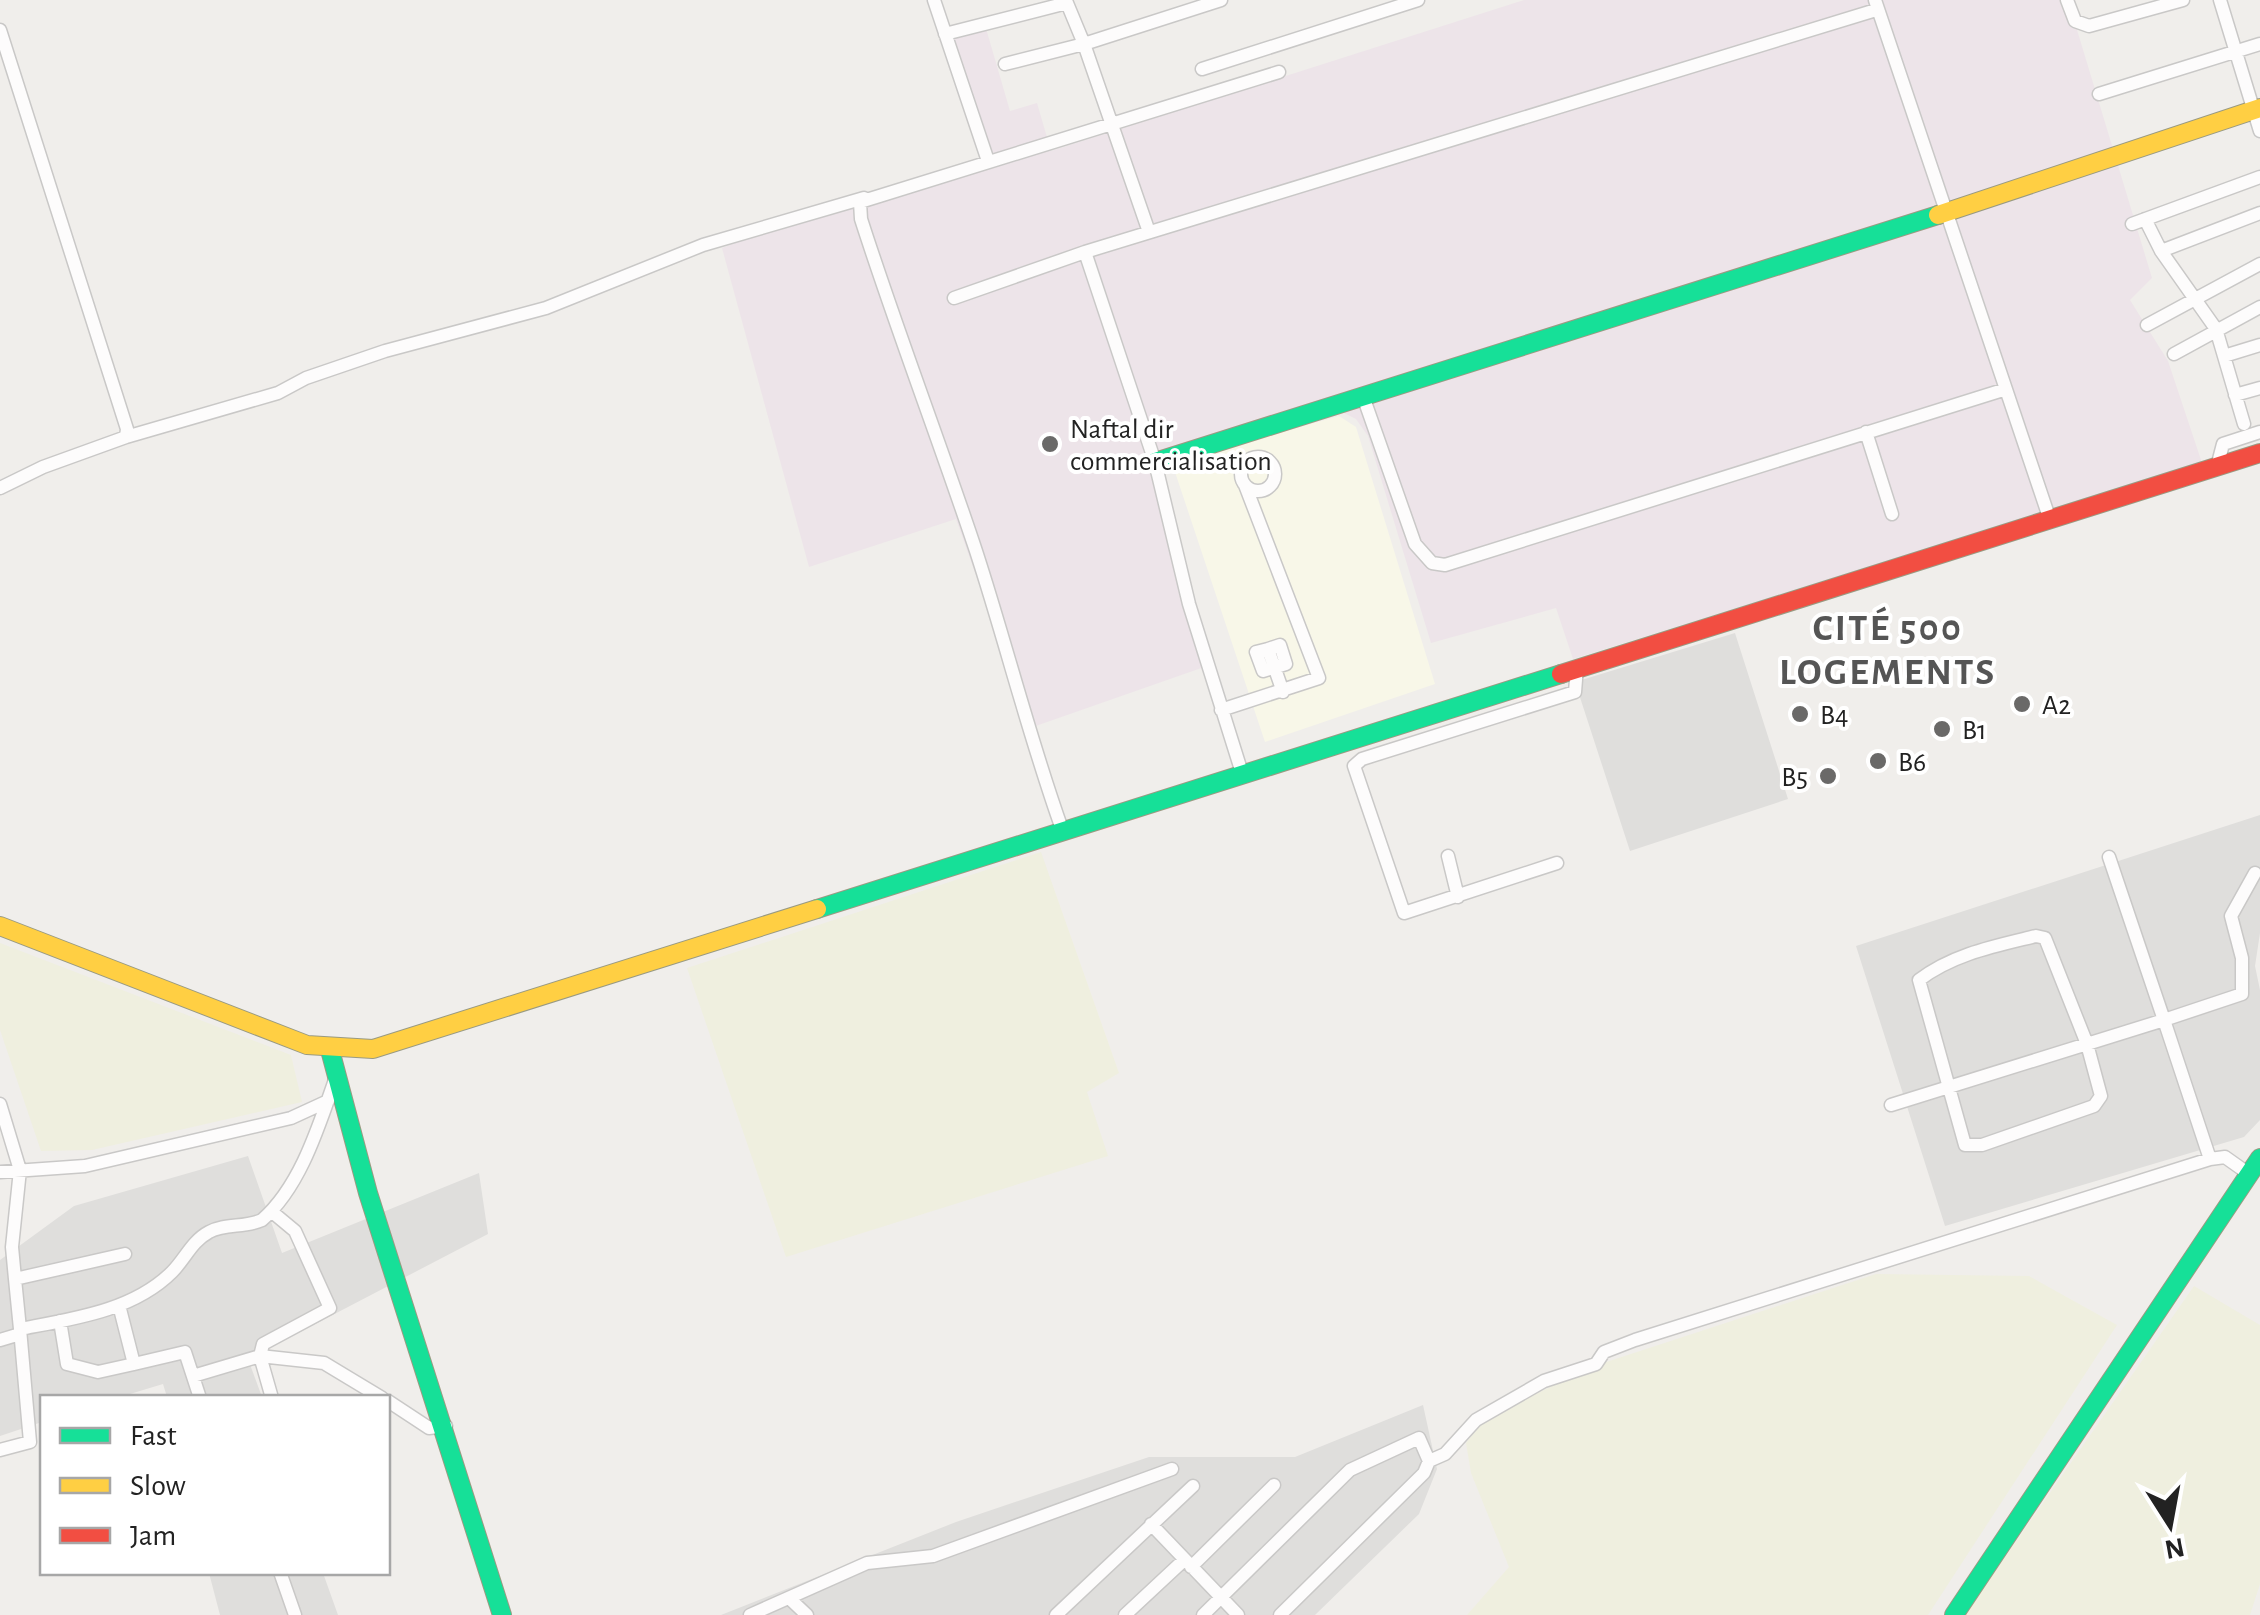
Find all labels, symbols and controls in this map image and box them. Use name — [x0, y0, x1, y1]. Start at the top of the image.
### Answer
place label: Naftal dir commercialisation — [1070, 416, 1272, 476]
marker: Naftal dir commercialisation — [1039, 433, 1061, 455]
district label: CITÉ 500 LOGEMENTS — [1779, 606, 1997, 692]
place label: A2 — [2042, 692, 2071, 720]
marker: A2 — [2011, 693, 2033, 715]
place label: B4 — [1820, 702, 1849, 730]
marker: B4 — [1789, 703, 1811, 725]
place label: B1 — [1962, 717, 1987, 745]
marker: B1 — [1931, 718, 1953, 740]
place label: B6 — [1898, 749, 1926, 777]
marker: B6 — [1867, 750, 1889, 772]
place label: B5 — [1781, 764, 1808, 792]
marker: B5 — [1817, 765, 1839, 787]
legend — [40, 1395, 390, 1575]
text: Fast — [130, 1421, 177, 1451]
text: Slow — [130, 1471, 186, 1501]
north arrow — [2120, 1475, 2220, 1575]
text: Jam — [130, 1521, 176, 1551]
text: N — [2162, 1532, 2187, 1563]

